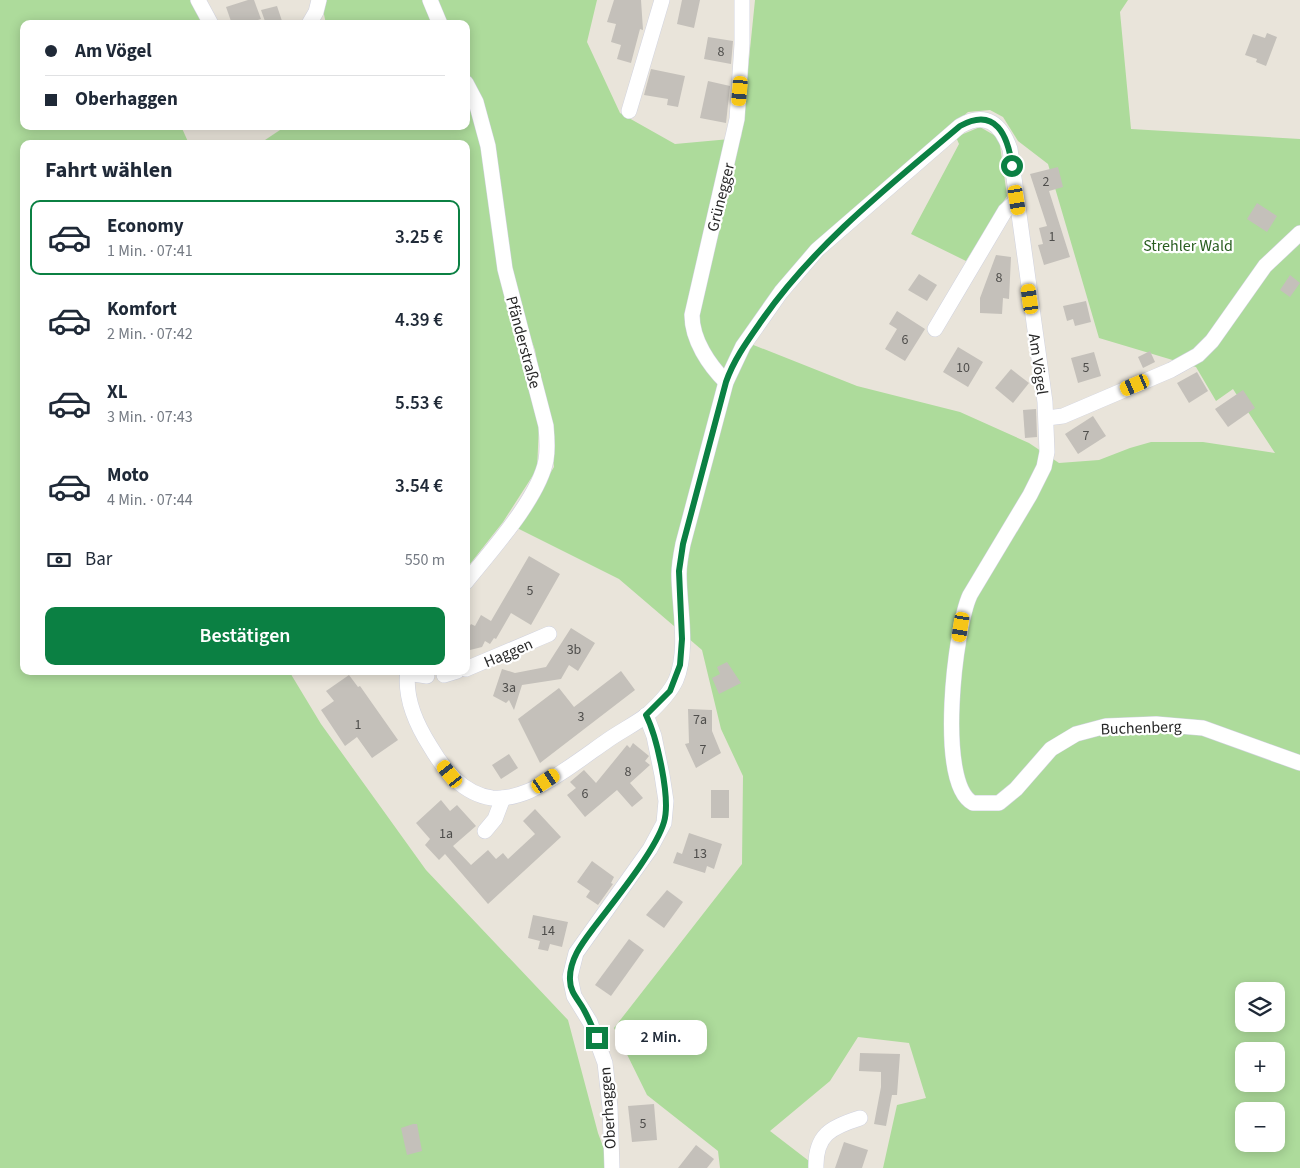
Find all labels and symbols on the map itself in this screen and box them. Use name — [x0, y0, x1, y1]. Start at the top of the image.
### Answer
house number: 8 — [718, 42, 725, 62]
car — [731, 75, 748, 107]
route start — [1001, 155, 1023, 177]
street label: Grünegger — [702, 160, 740, 234]
house number: 2 — [1043, 172, 1050, 192]
car — [1007, 184, 1026, 216]
house number: 1 — [1049, 227, 1056, 247]
park label: Strehler Wald — [1143, 235, 1233, 257]
house number: 8 — [996, 268, 1003, 288]
car — [1020, 283, 1039, 315]
street label: Pfänderstraße — [500, 294, 546, 391]
house number: 6 — [902, 330, 909, 350]
street label: Am Vögel — [1023, 332, 1053, 396]
house number: 10 — [956, 358, 970, 378]
house number: 5 — [1083, 358, 1090, 378]
car — [1118, 372, 1151, 398]
house number: 7 — [1083, 426, 1090, 446]
house number: 5 — [527, 581, 534, 601]
car — [951, 611, 970, 643]
street label: Haggen — [481, 633, 536, 673]
house number: 3b — [567, 640, 582, 660]
house number: 3a — [502, 678, 516, 698]
house number: 3 — [578, 707, 585, 727]
house number: 7a — [693, 710, 707, 730]
house number: 1 — [355, 715, 362, 735]
street label: Buchenberg — [1100, 716, 1182, 740]
house number: 7 — [700, 740, 707, 760]
car — [434, 758, 465, 790]
house number: 8 — [625, 762, 632, 782]
car — [529, 766, 562, 796]
house number: 6 — [582, 784, 589, 804]
house number: 1a — [439, 824, 453, 844]
house number: 13 — [693, 844, 707, 864]
house number: 14 — [541, 921, 555, 941]
callout: 2 Min. — [614, 1020, 707, 1056]
route end — [586, 1027, 608, 1049]
street label: Oberhaggen — [594, 1066, 622, 1150]
house number: 5 — [640, 1114, 647, 1134]

